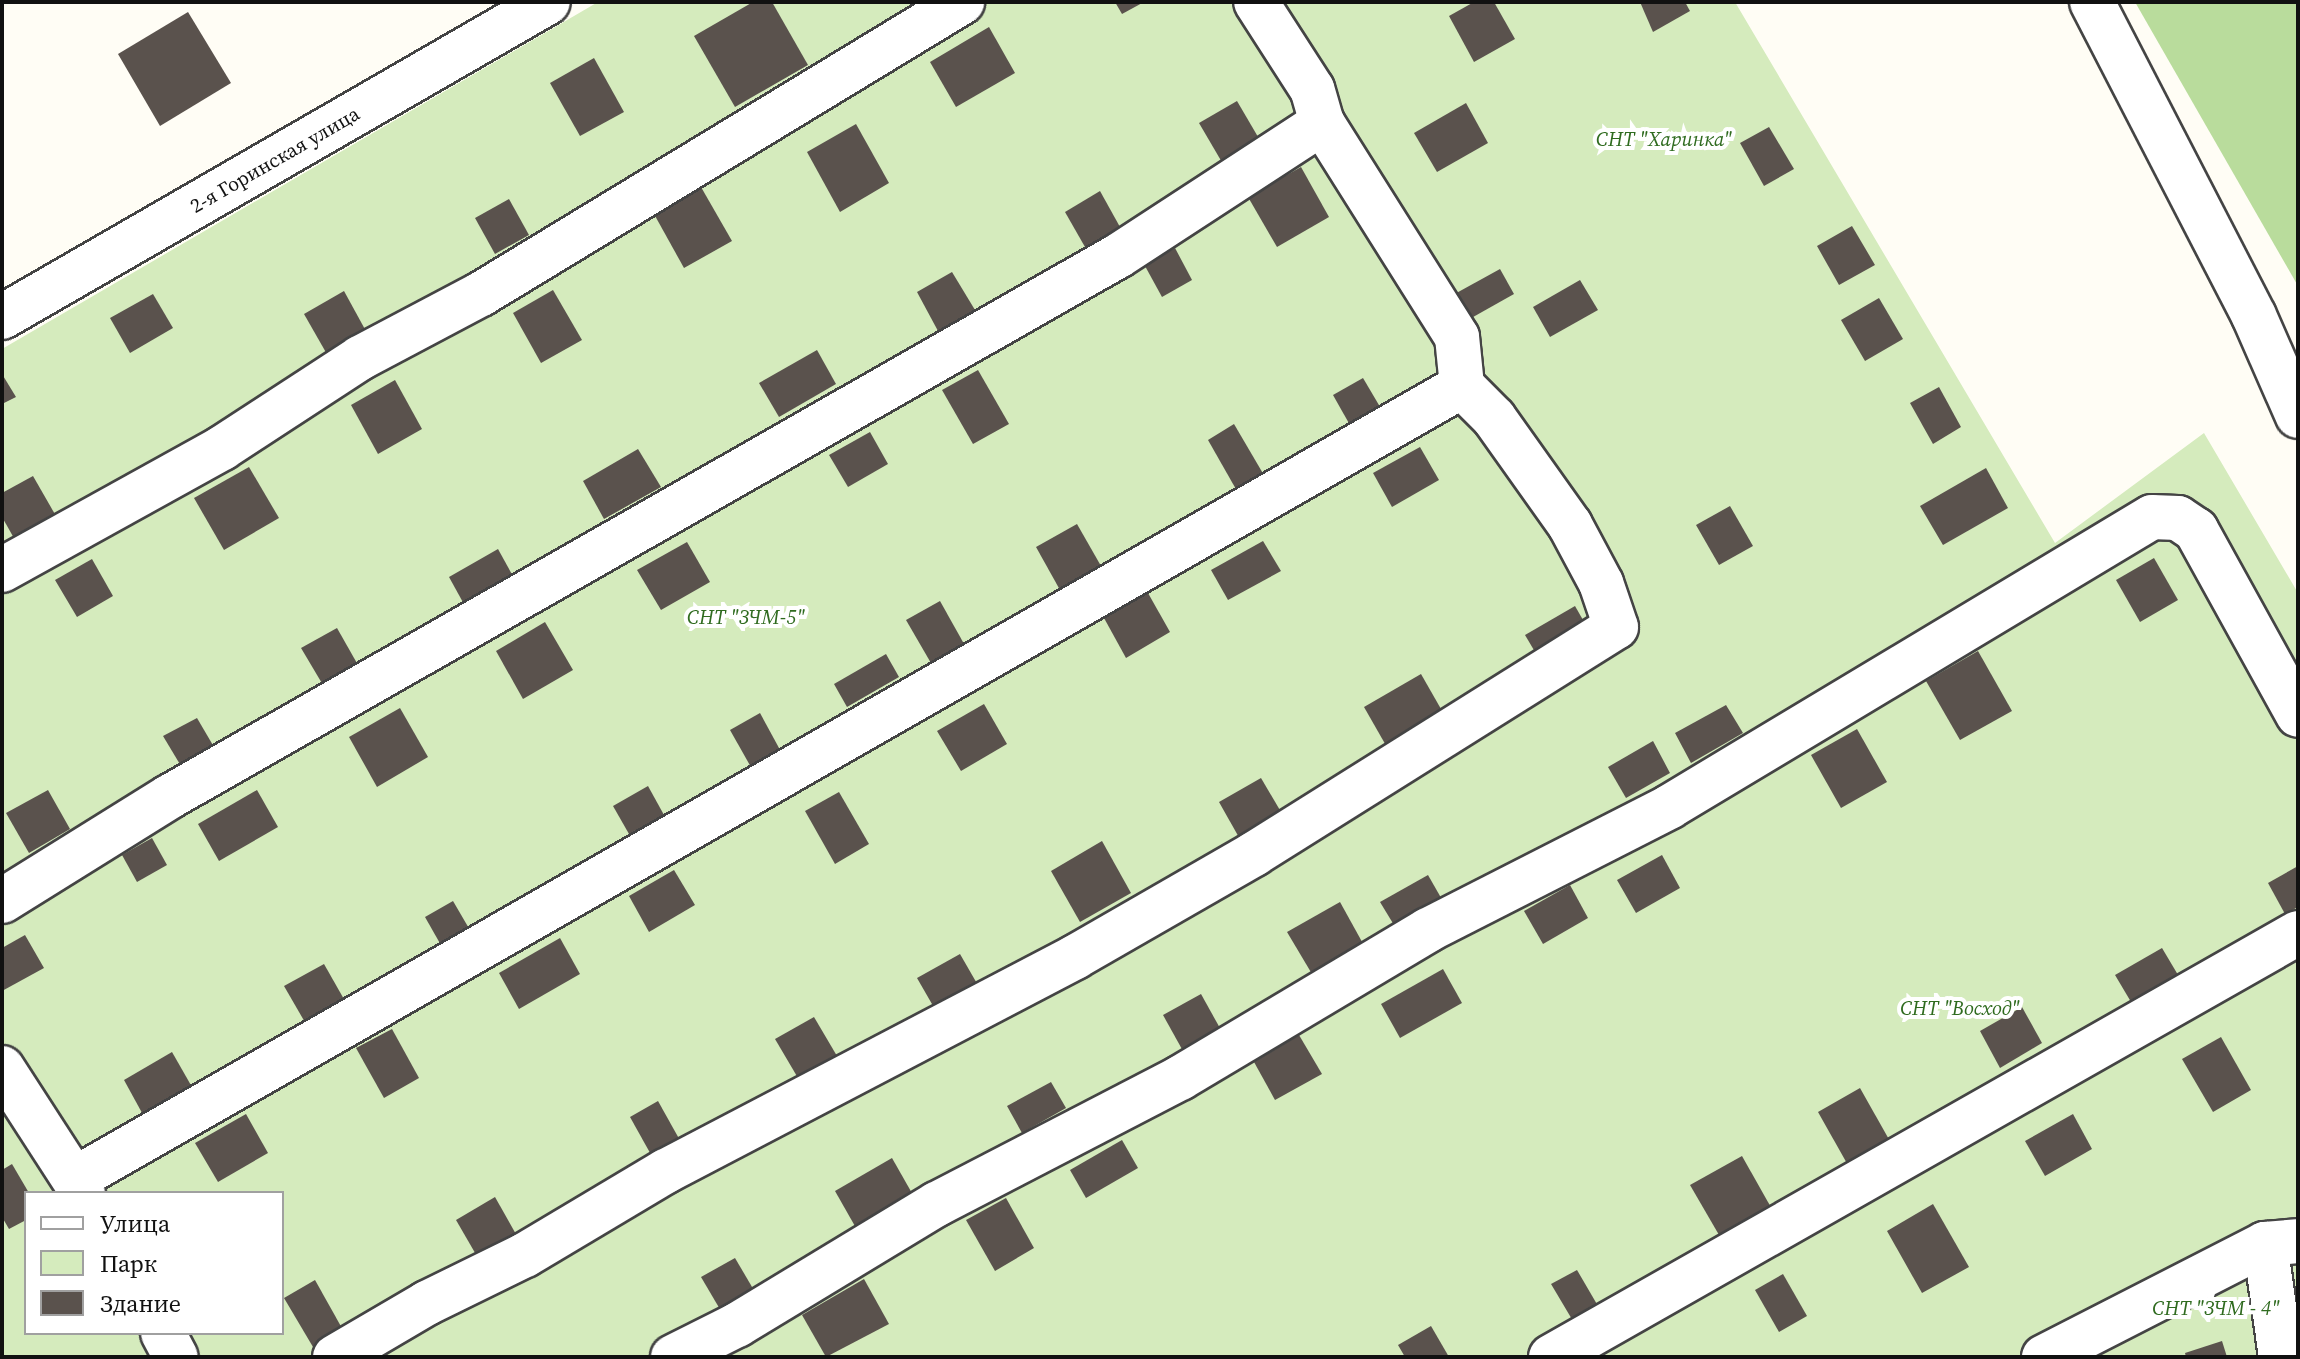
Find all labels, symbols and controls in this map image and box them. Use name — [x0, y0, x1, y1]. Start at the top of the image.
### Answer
street label: 2-я Горинская улица — [186, 102, 364, 218]
park label: СНТ "Харинка" — [1596, 127, 1732, 151]
park label: СНТ "ЗЧМ-5" — [687, 605, 805, 629]
park label: СНТ "Восход" — [1900, 996, 2020, 1020]
legend — [24, 1191, 284, 1335]
text: Улица — [100, 1207, 170, 1240]
text: Парк — [100, 1247, 157, 1280]
text: Здание — [100, 1287, 181, 1320]
park label: СНТ "ЗЧМ - 4" — [2152, 1296, 2280, 1320]

